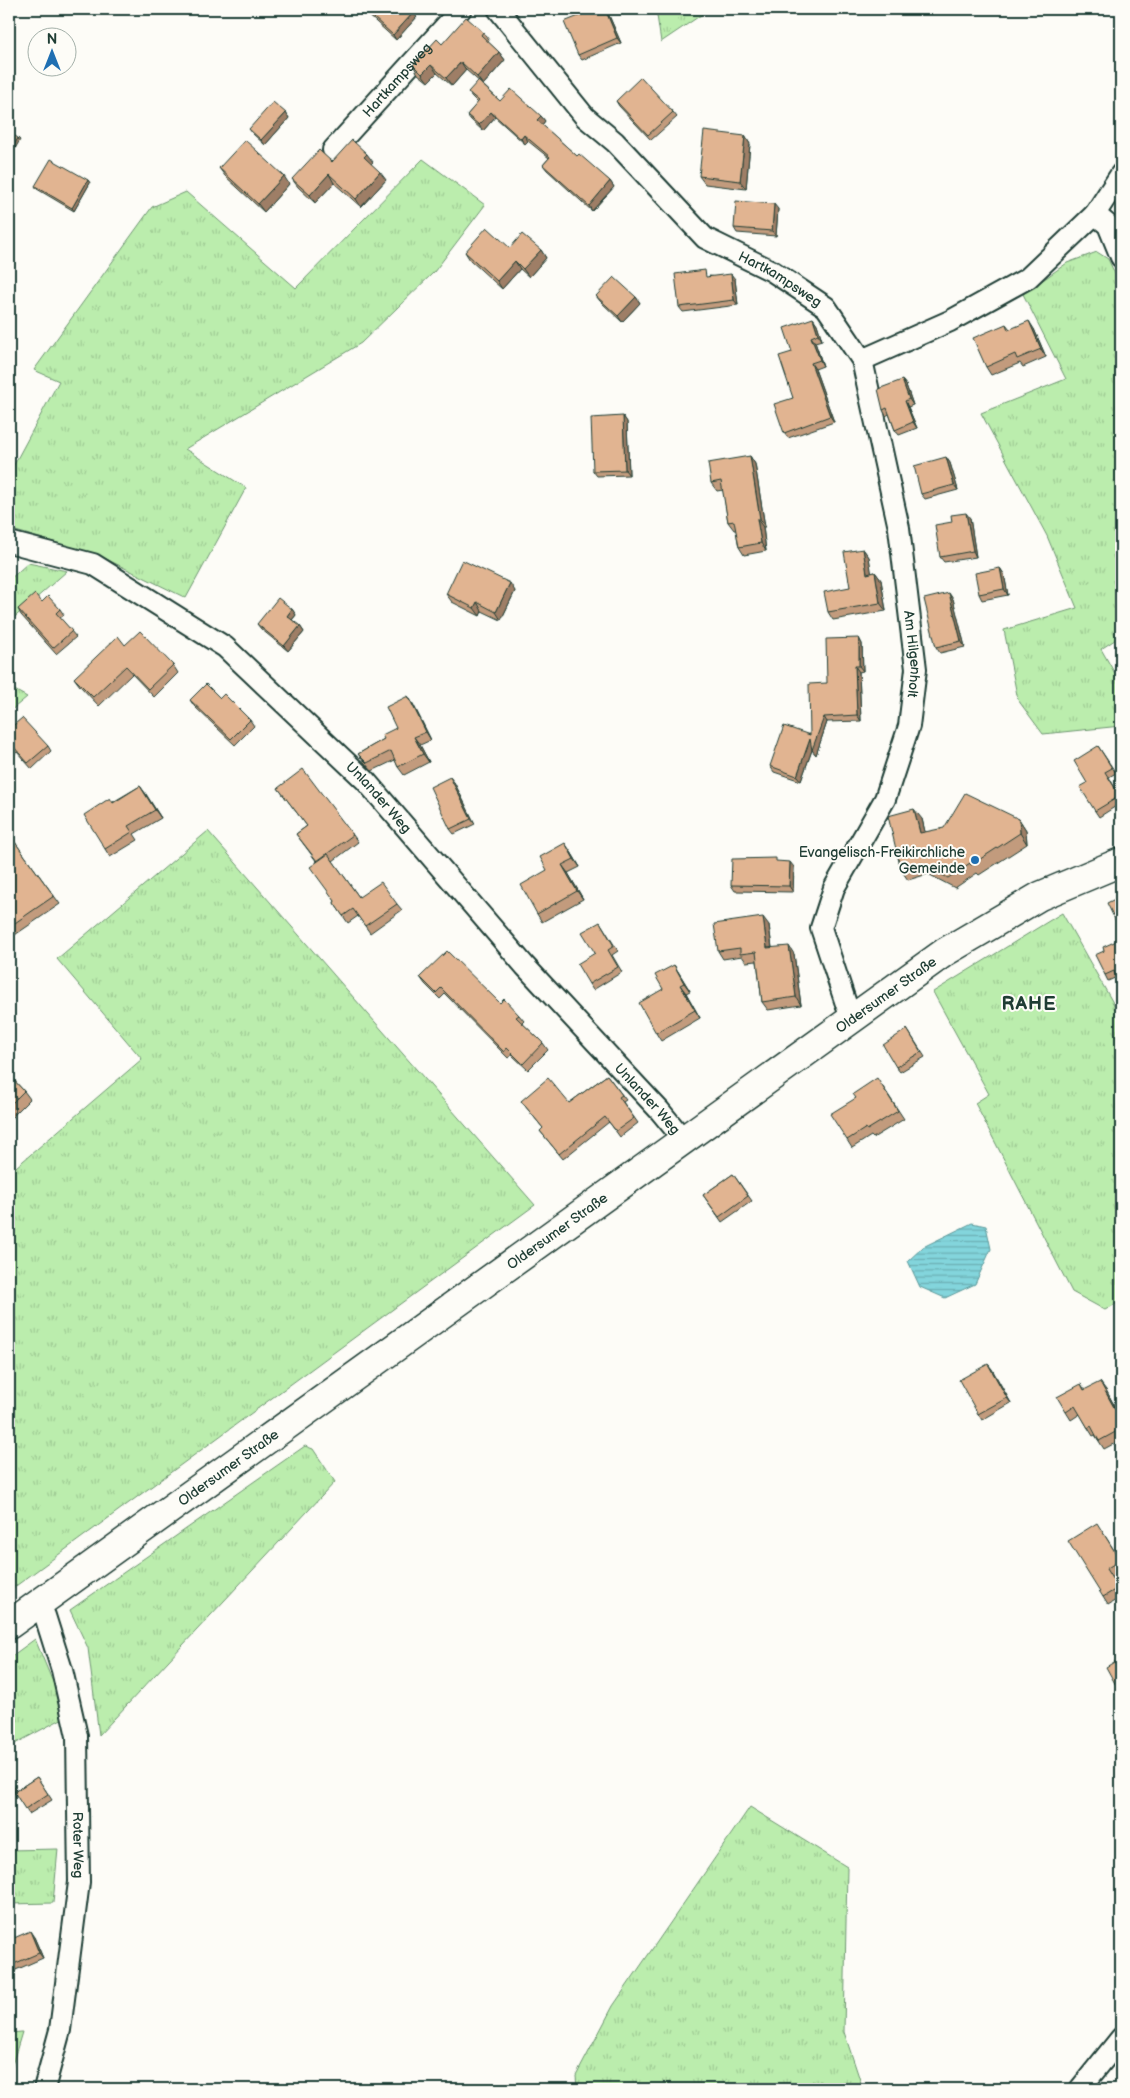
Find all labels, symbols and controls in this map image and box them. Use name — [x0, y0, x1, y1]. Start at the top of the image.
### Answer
north arrow — [28, 28, 78, 78]
text: N — [47, 31, 57, 48]
street label: Hartkampsweg — [359, 39, 435, 120]
street label: Hartkampsweg — [736, 247, 825, 310]
street label: Am Hilgenholt — [900, 609, 925, 699]
street label: Unlander Weg — [343, 758, 415, 836]
place label: Evangelisch-Freikirchliche Gemeinde — [799, 844, 965, 877]
marker: Evangelisch-Freikirchliche Gemeinde — [969, 854, 981, 866]
street label: Oldersumer Straße — [832, 953, 940, 1036]
district label: RAHE — [1001, 993, 1057, 1016]
street label: Unlander Weg — [611, 1060, 684, 1138]
street label: Oldersumer Straße — [503, 1189, 611, 1273]
street label: Oldersumer Straße — [175, 1425, 282, 1509]
street label: Roter Weg — [70, 1812, 87, 1878]

